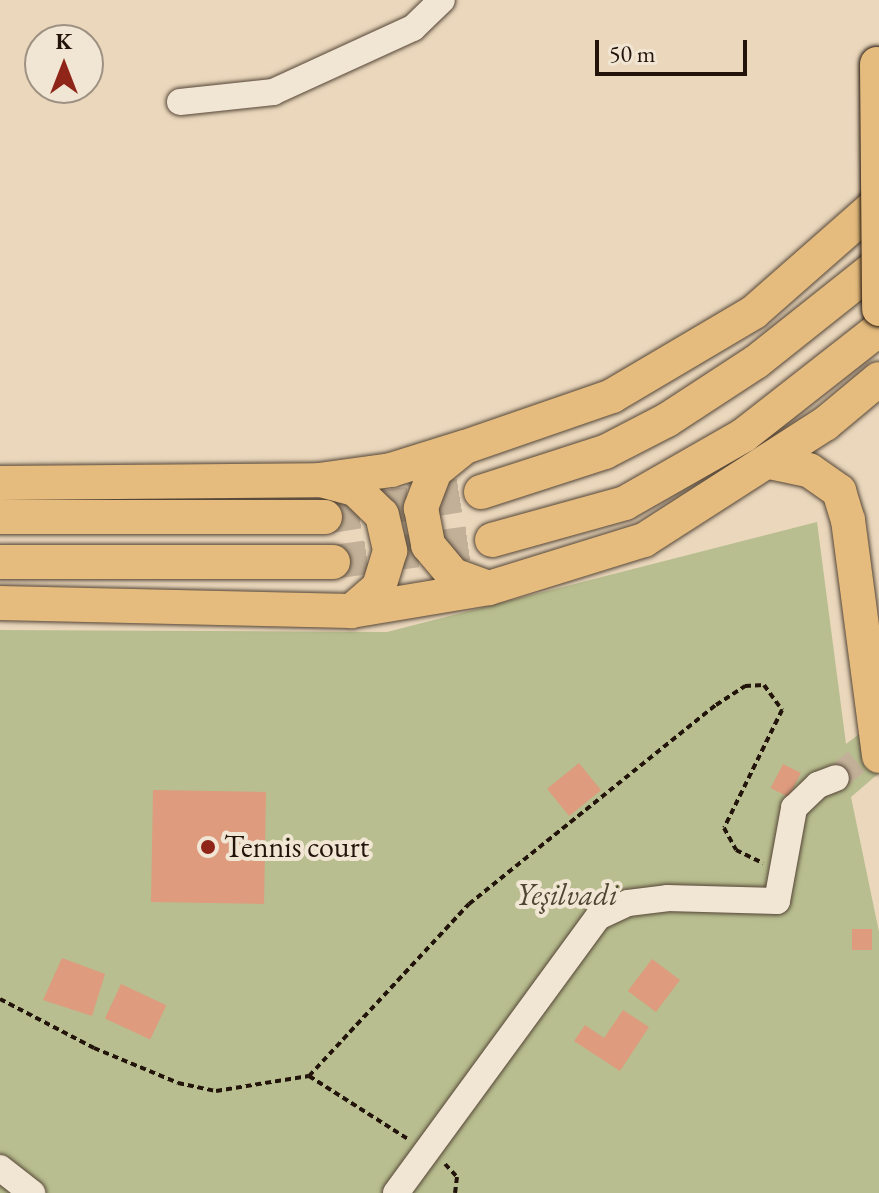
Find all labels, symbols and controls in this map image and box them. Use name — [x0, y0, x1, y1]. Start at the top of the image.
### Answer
north arrow — [24, 24, 104, 104]
scale bar — [599, 24, 751, 74]
text: K — [56, 27, 72, 56]
text: 50 m — [609, 38, 656, 69]
place label: Tennis court — [224, 829, 369, 865]
marker: Tennis court — [199, 838, 217, 856]
park label: Yeşilvadi — [516, 877, 618, 913]

